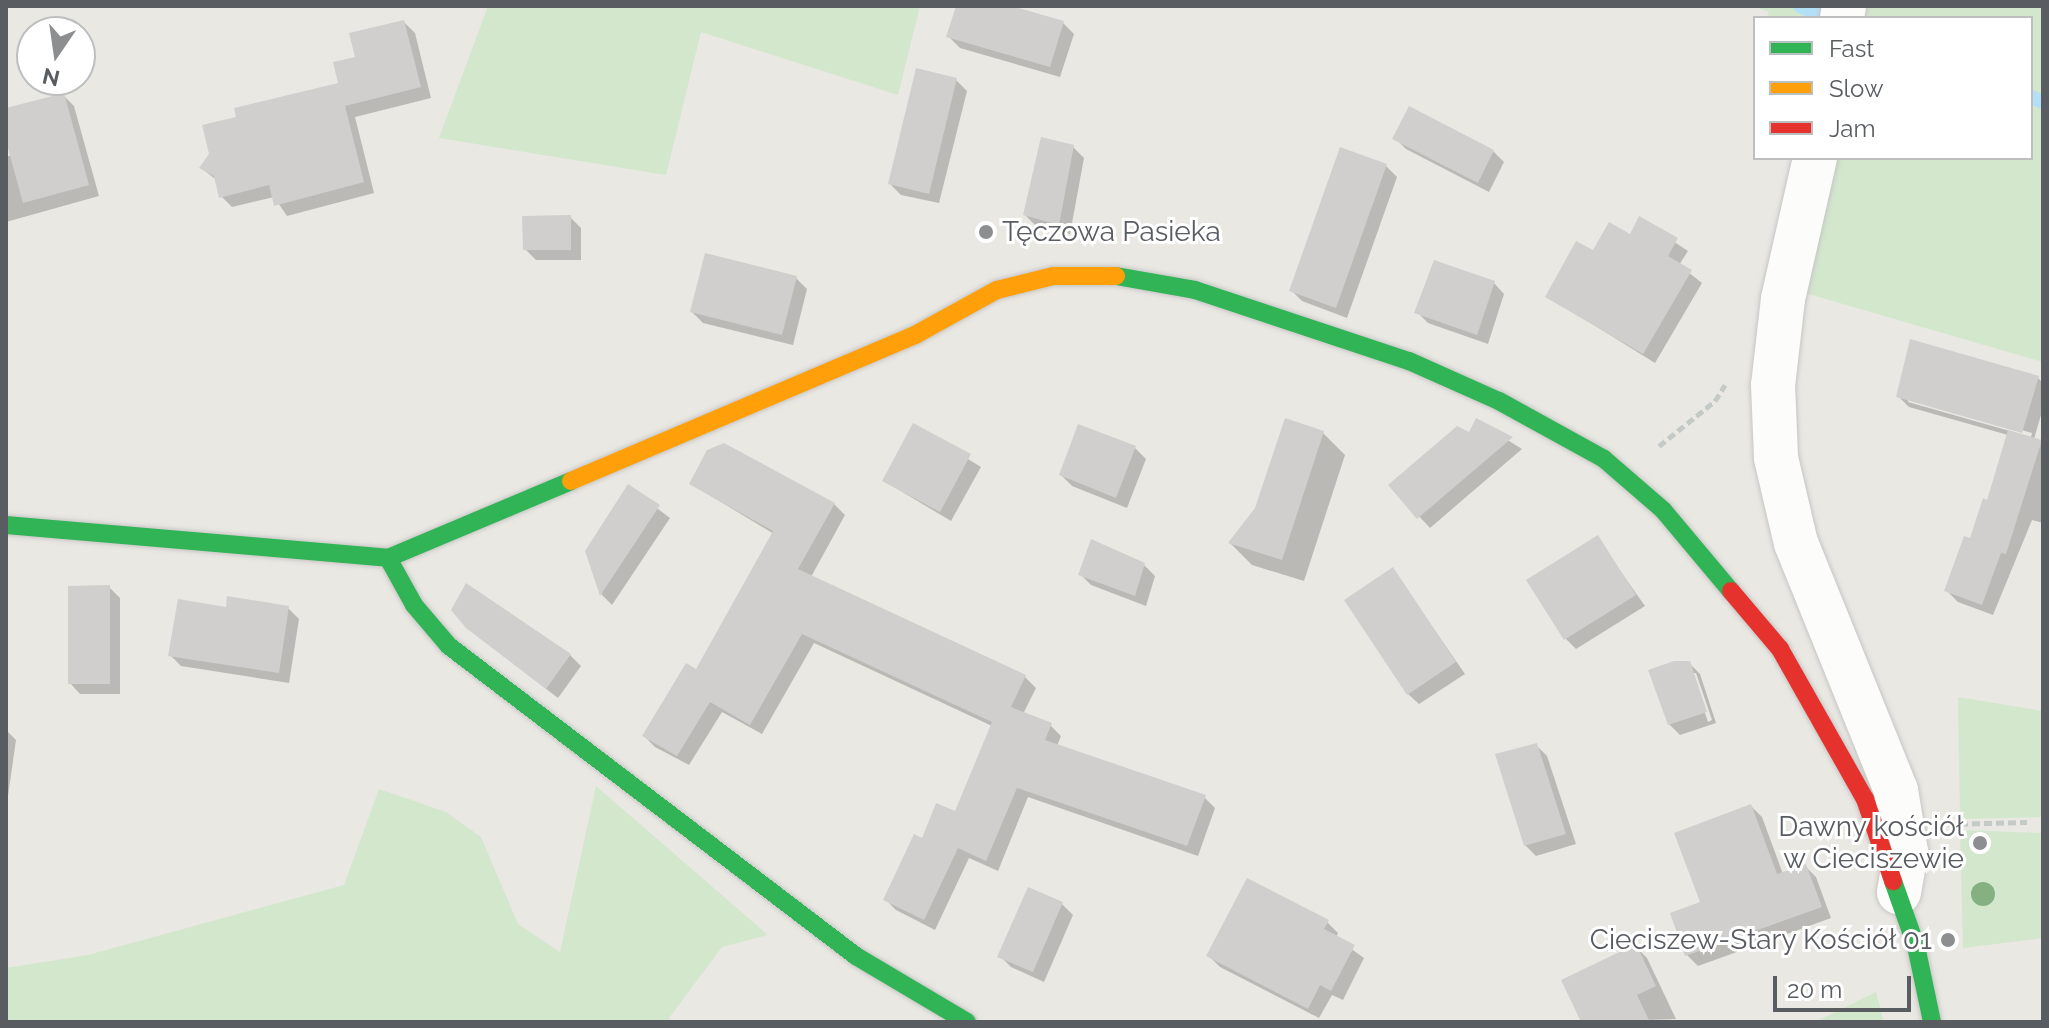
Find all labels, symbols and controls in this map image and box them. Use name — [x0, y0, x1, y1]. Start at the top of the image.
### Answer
north arrow — [16, 16, 96, 96]
legend — [1753, 16, 2033, 160]
text: Fast — [1829, 34, 1874, 63]
text: N — [40, 63, 62, 92]
text: Slow — [1829, 74, 1883, 103]
text: Jam — [1829, 114, 1875, 143]
place label: Tęczowa Pasieka — [1002, 215, 1221, 249]
marker: Tęczowa Pasieka — [977, 223, 995, 241]
place label: Dawny kościół w Cieciszewie — [1778, 810, 1964, 876]
marker: Dawny kościół w Cieciszewie — [1971, 834, 1989, 852]
place label: Cieciszew-Stary Kościół 01 — [1588, 923, 1932, 957]
marker: Cieciszew-Stary Kościół 01 — [1939, 931, 1957, 949]
scale bar — [1777, 960, 1915, 1010]
text: 20 m — [1787, 975, 1842, 1004]

